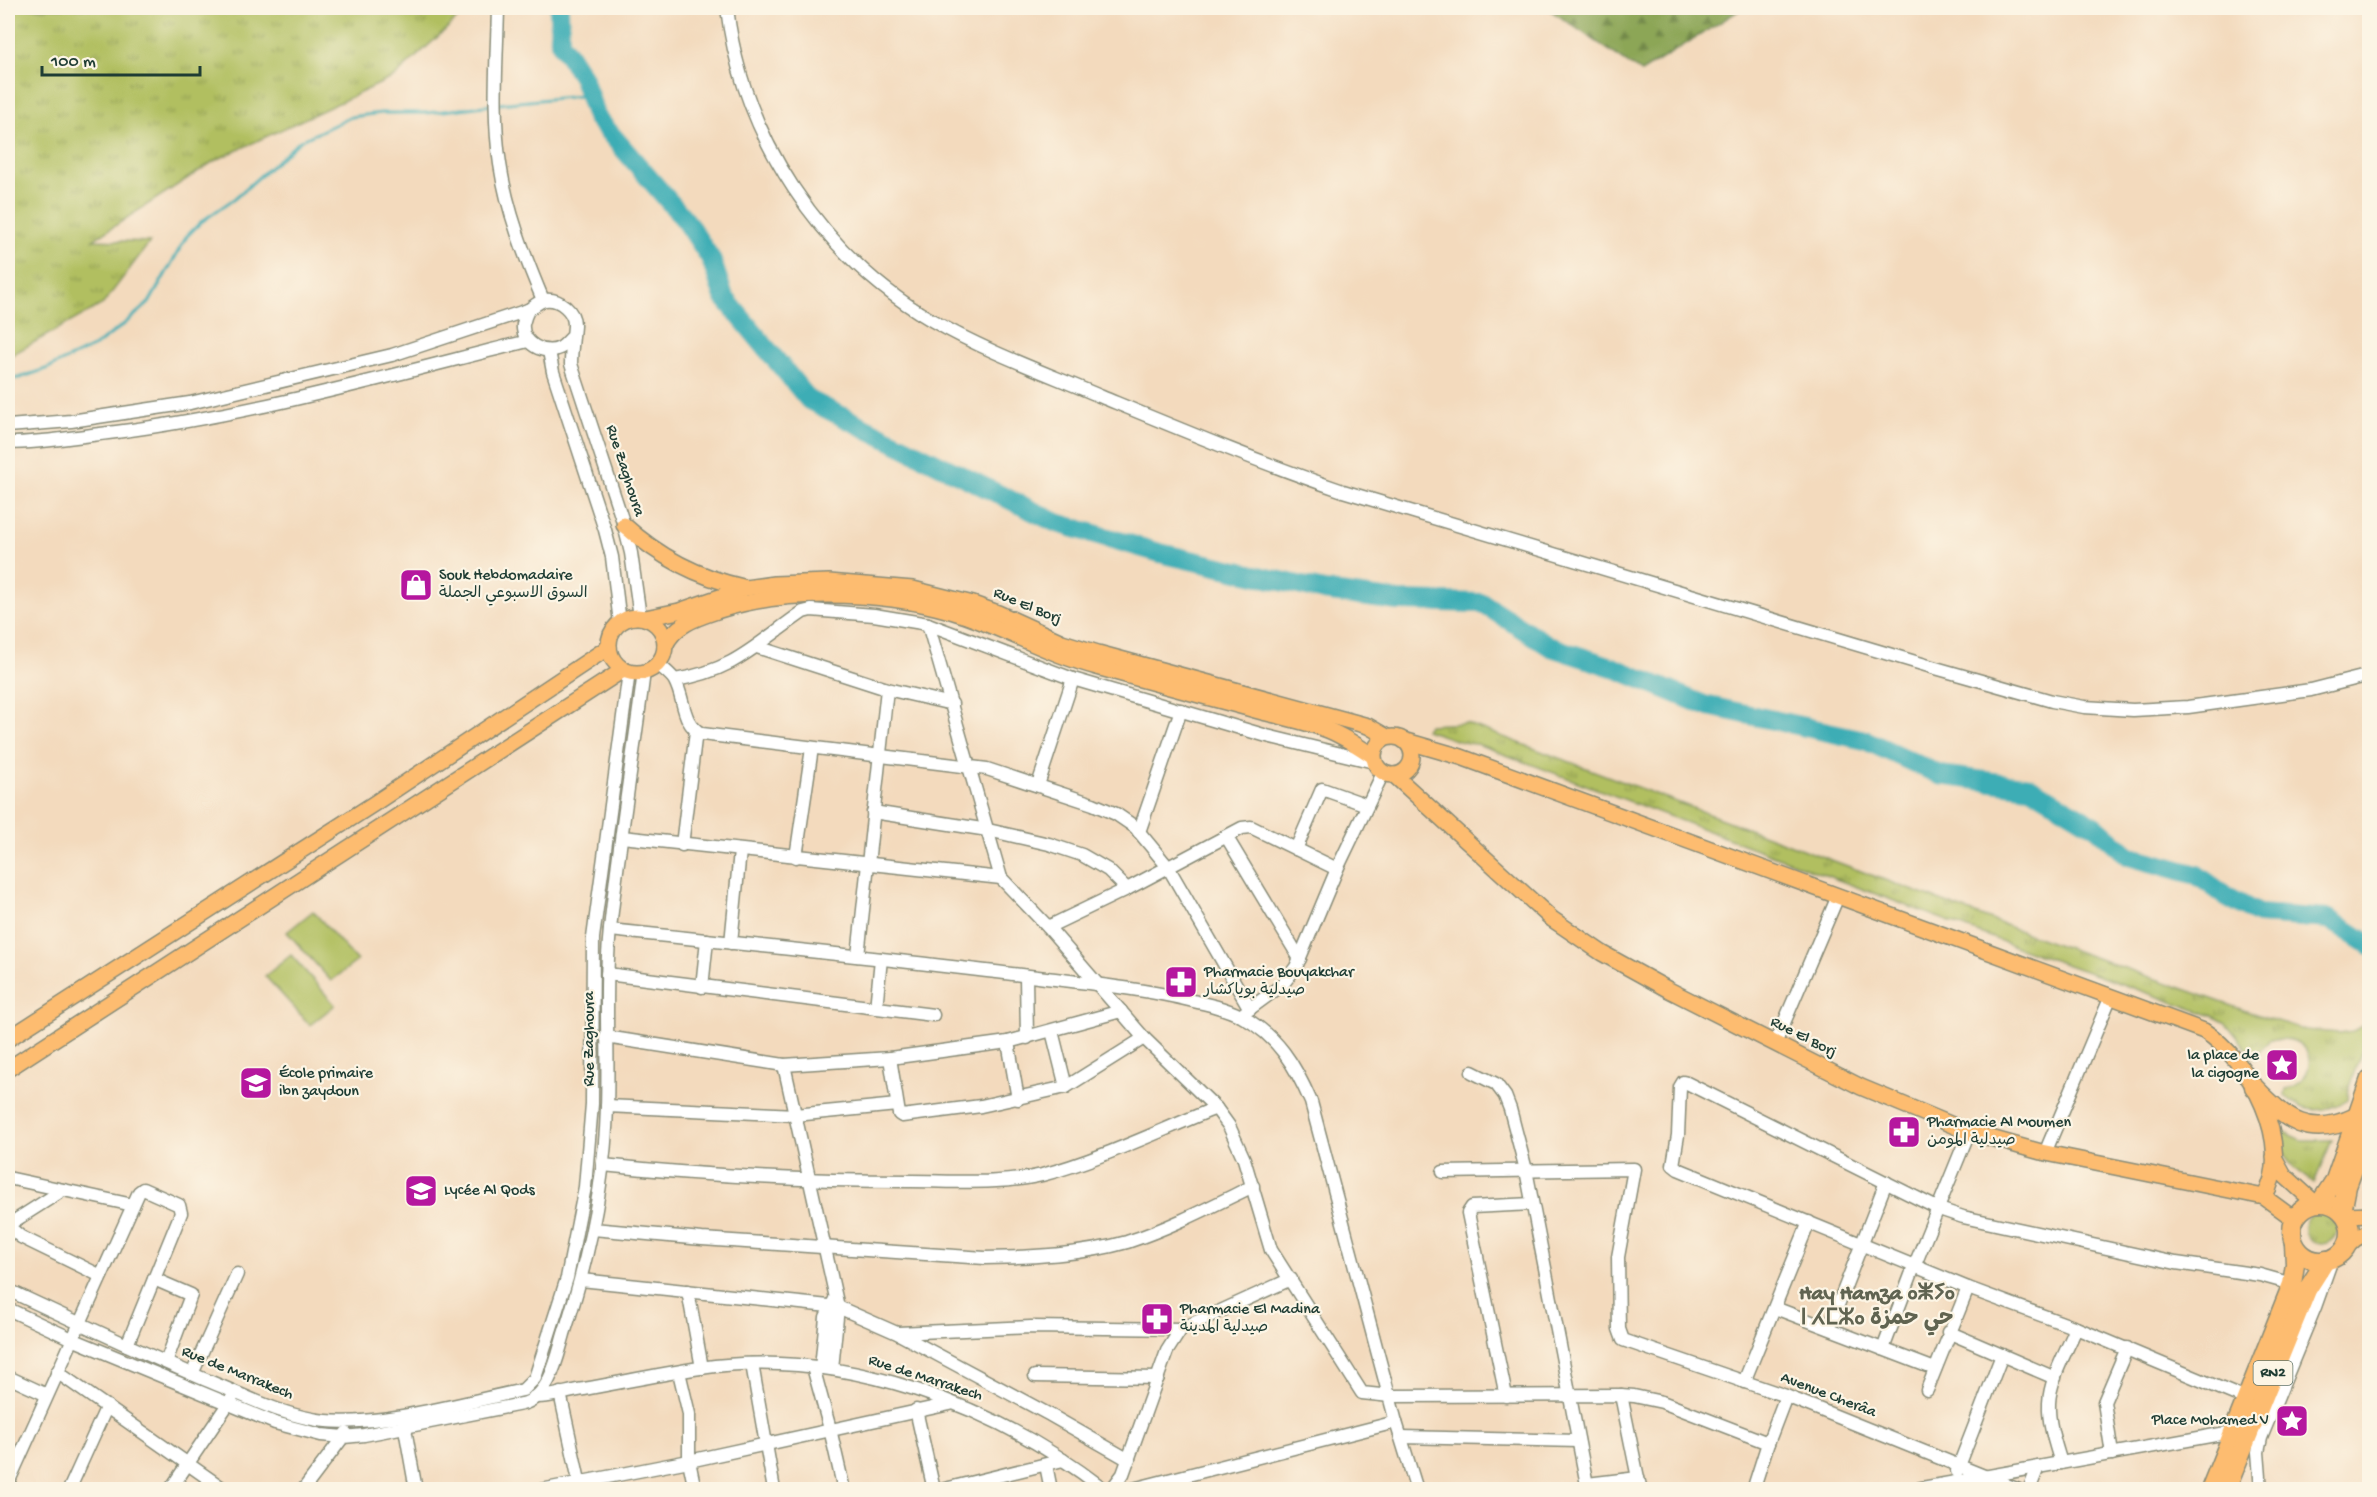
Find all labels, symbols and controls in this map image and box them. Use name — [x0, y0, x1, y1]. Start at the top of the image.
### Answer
scale bar — [42, 39, 200, 77]
text: 100 m — [50, 52, 96, 73]
street label: Rue Zaghoura — [600, 423, 648, 520]
shop icon: Souk Hebdomadaire السوق الاسبوعي الجملة — [398, 567, 434, 603]
place label: Souk Hebdomadaire السوق الاسبوعي الجملة — [439, 567, 588, 606]
street label: Rue El Borj — [990, 584, 1064, 630]
pharmacy icon: Pharmacie Bouyakchar صيدلية بوياكشار — [1163, 964, 1199, 1000]
place label: Pharmacie Bouyakchar صيدلية بوياكشار — [1202, 964, 1355, 1001]
street label: Rue Zaghoura — [581, 990, 600, 1087]
street label: Rue El Borj — [1767, 1013, 1839, 1063]
place label: la place de la cigogne — [2187, 1047, 2260, 1084]
place icon: la place de la cigogne — [2264, 1047, 2300, 1083]
school or university icon: École primaire ibn zaydoun — [238, 1065, 274, 1101]
place label: École primaire ibn zaydoun — [279, 1065, 374, 1102]
pharmacy icon: Pharmacie Al Moumen صيدلية المومن — [1886, 1114, 1922, 1150]
place label: Pharmacie Al Moumen صيدلية المومن — [1926, 1114, 2071, 1151]
school or university icon: Lycée Al Qods — [403, 1173, 439, 1209]
place label: Lycée Al Qods — [444, 1182, 536, 1201]
district label: Hay Hamza ⴰⵥⵢⴰ ⵏ ⵃⵎⵣⴰ حي حمزة — [1799, 1282, 1955, 1336]
pharmacy icon: Pharmacie El Madina صيدلية المدينة — [1139, 1301, 1175, 1337]
place label: Pharmacie El Madina صيدلية المدينة — [1179, 1301, 1321, 1338]
street label: Rue de Marrakech — [178, 1343, 296, 1405]
street label: Rue de Marrakech — [865, 1352, 985, 1407]
road number: RN2 — [2254, 1361, 2292, 1385]
street label: Avenue Cherâa — [1778, 1369, 1880, 1423]
place icon: Place Mohamed V — [2274, 1403, 2310, 1439]
place label: Place Mohamed V — [2151, 1412, 2269, 1431]

